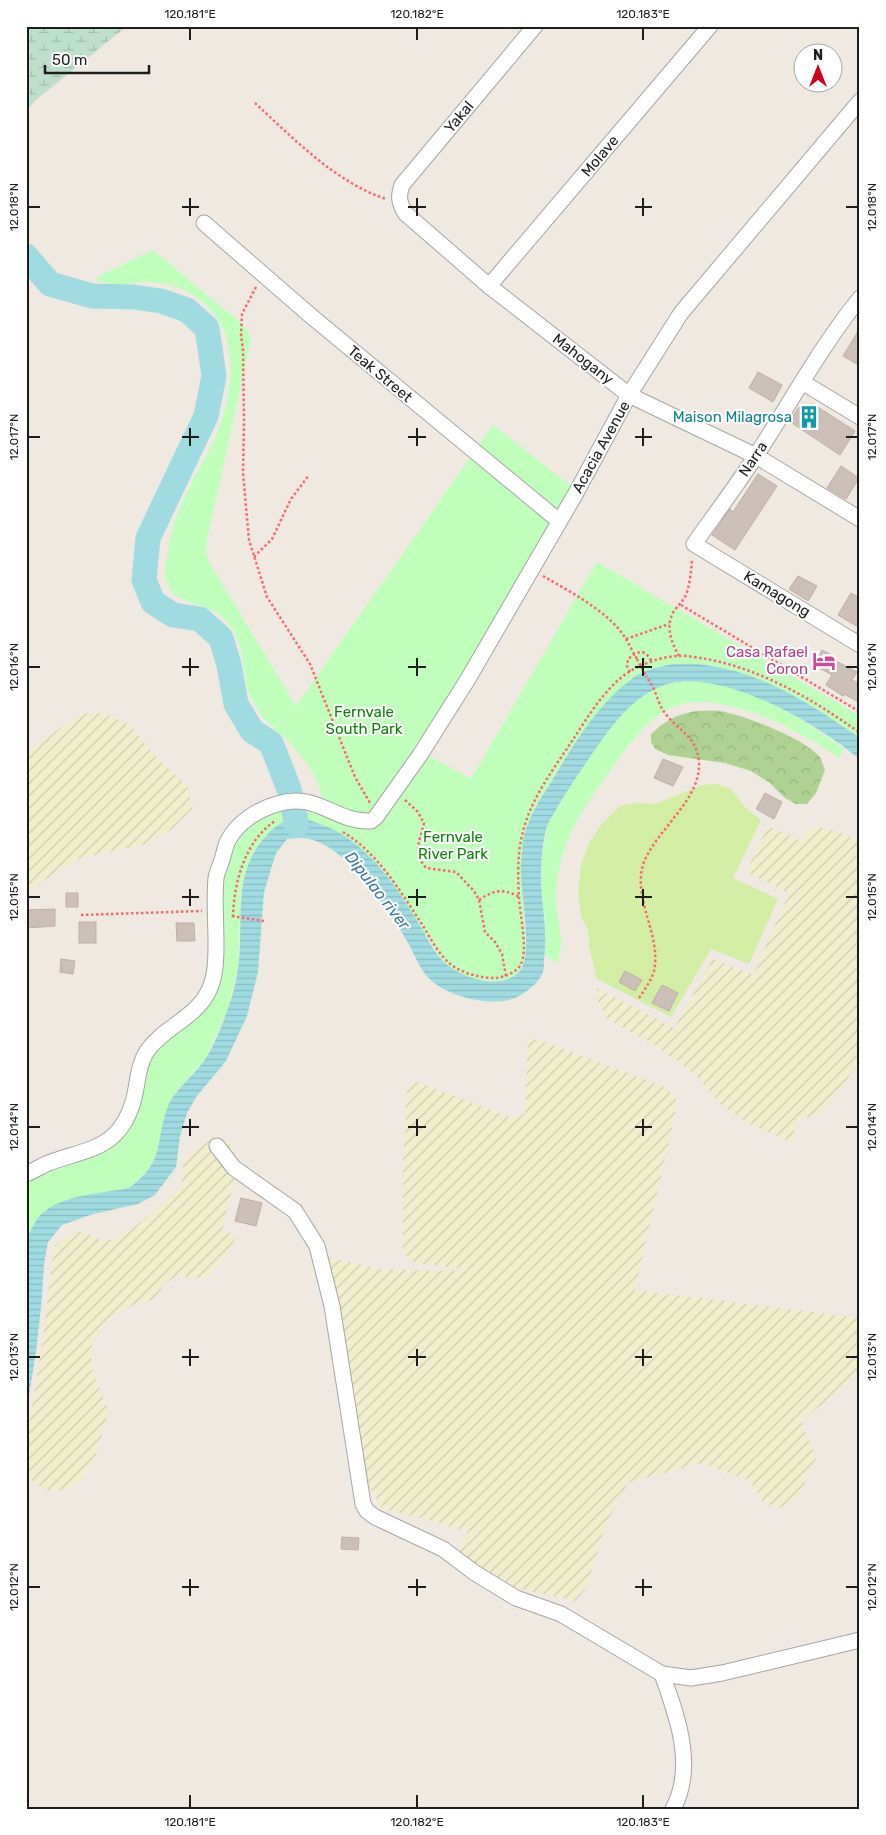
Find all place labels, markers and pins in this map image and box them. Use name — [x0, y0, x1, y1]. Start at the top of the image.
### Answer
building icon: Maison Milagrosa — [796, 404, 822, 430]
place label: Maison Milagrosa — [673, 408, 792, 426]
place label: Casa Rafael Coron — [726, 643, 808, 678]
hotel icon: Casa Rafael Coron — [811, 648, 837, 674]

